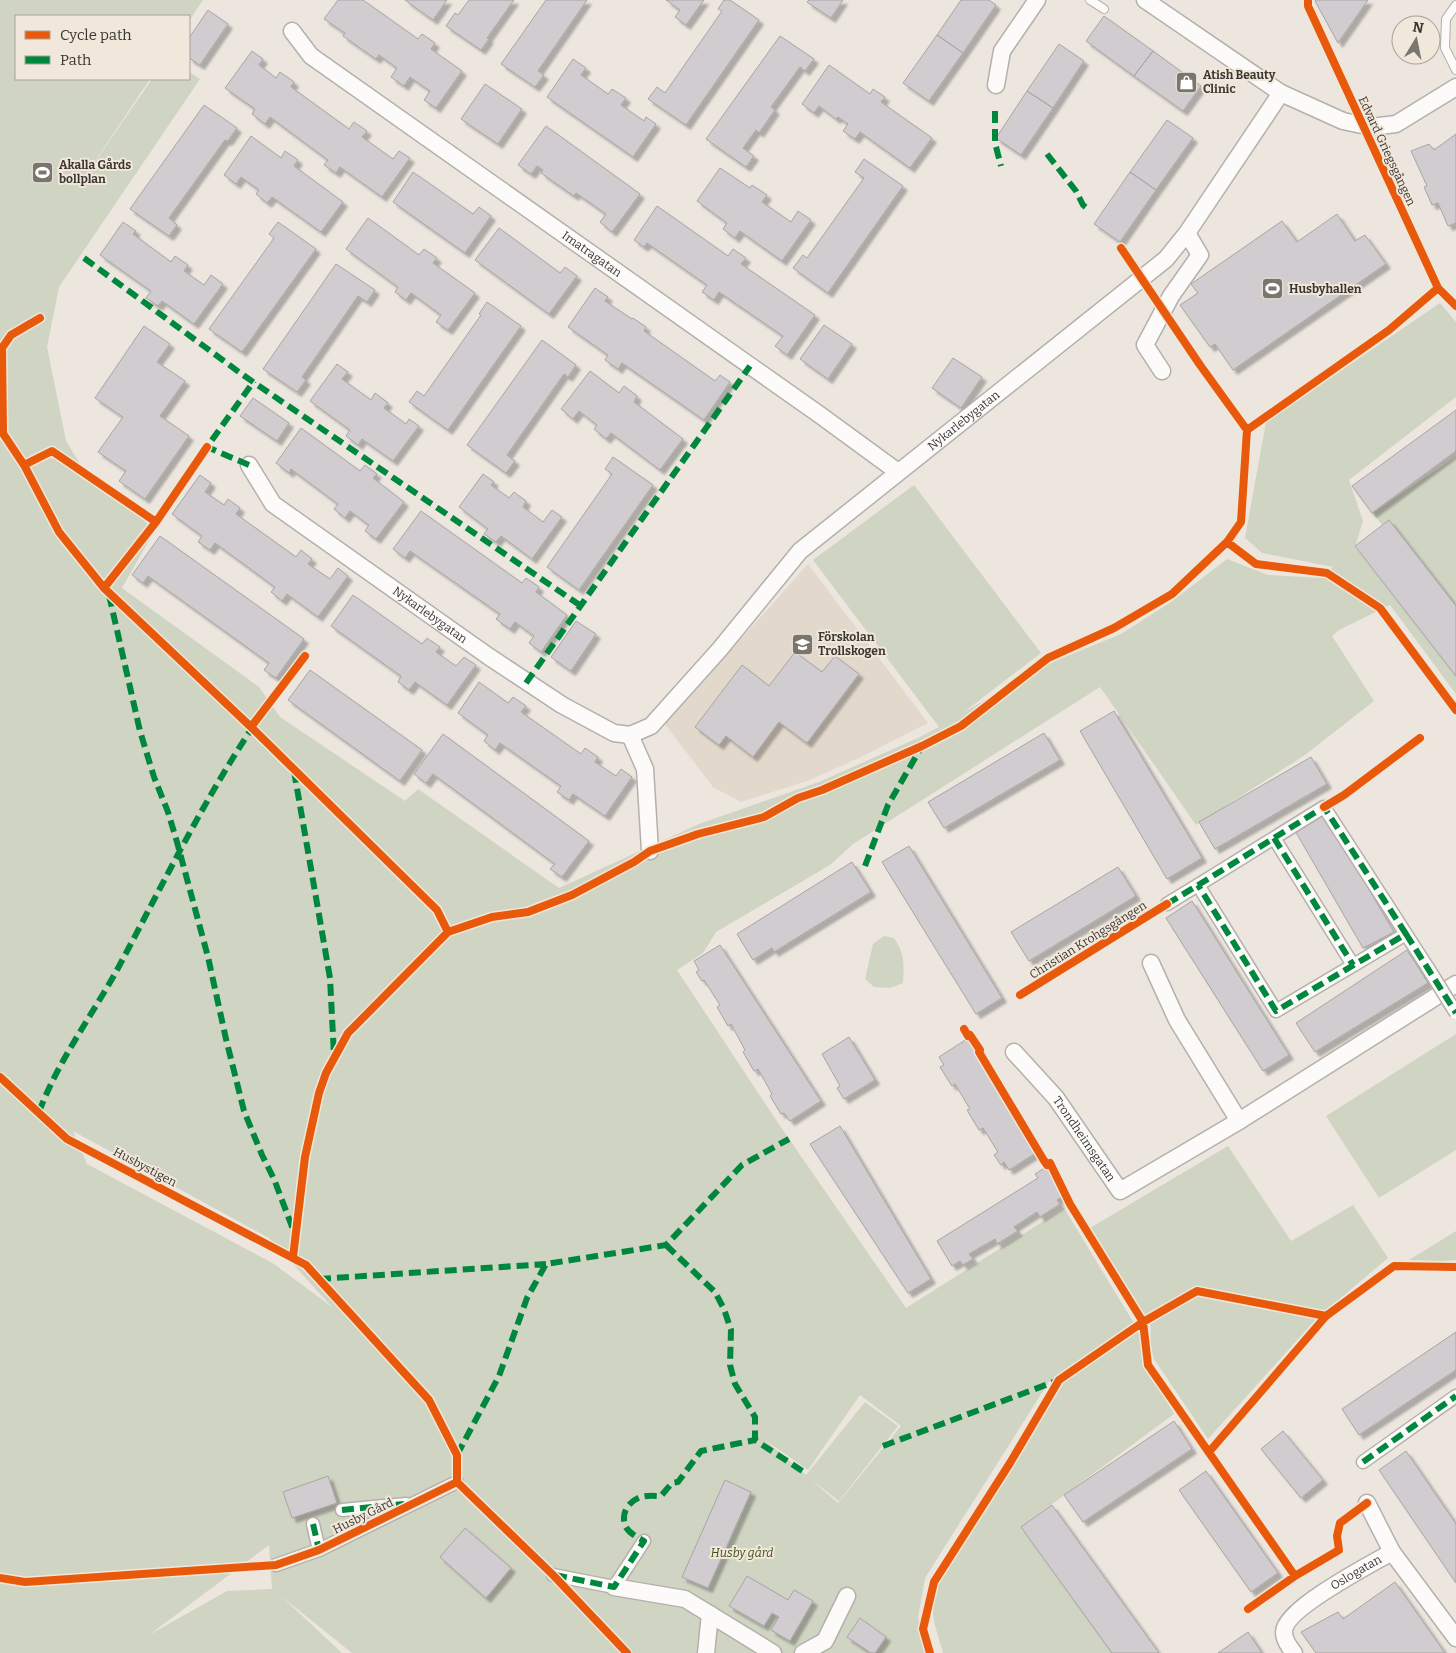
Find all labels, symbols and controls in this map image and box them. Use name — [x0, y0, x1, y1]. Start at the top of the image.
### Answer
legend — [15, 15, 190, 80]
north arrow — [1391, 15, 1441, 65]
text: N — [1411, 18, 1425, 37]
text: Cycle path — [60, 26, 132, 44]
text: Path — [60, 51, 92, 69]
place label: Atish Beauty Clinic — [1203, 68, 1276, 96]
shop icon: Atish Beauty Clinic — [1175, 70, 1199, 94]
street label: Edvard Griegsgången — [1355, 94, 1419, 208]
place label: Akalla Gårds bollplan — [59, 158, 131, 186]
sports icon: Akalla Gårds bollplan — [31, 160, 55, 184]
street label: Imatragatan — [559, 228, 625, 280]
sports icon: Husbyhallen — [1261, 277, 1285, 301]
place label: Husbyhallen — [1289, 282, 1362, 296]
street label: Nykarlebygatan — [925, 387, 1003, 453]
street label: Nykarlebygatan — [390, 584, 470, 646]
place label: Förskolan Trollskogen — [818, 630, 886, 658]
school or university icon: Förskolan Trollskogen — [790, 632, 814, 656]
street label: Christian Krohgsgången — [1027, 898, 1149, 982]
street label: Trondheimsgatan — [1050, 1094, 1118, 1184]
street label: Husbystigen — [111, 1144, 179, 1190]
street label: Husby Gård — [330, 1495, 396, 1537]
park label: Husby gård — [711, 1546, 773, 1560]
street label: Oslogatan — [1328, 1552, 1384, 1593]

